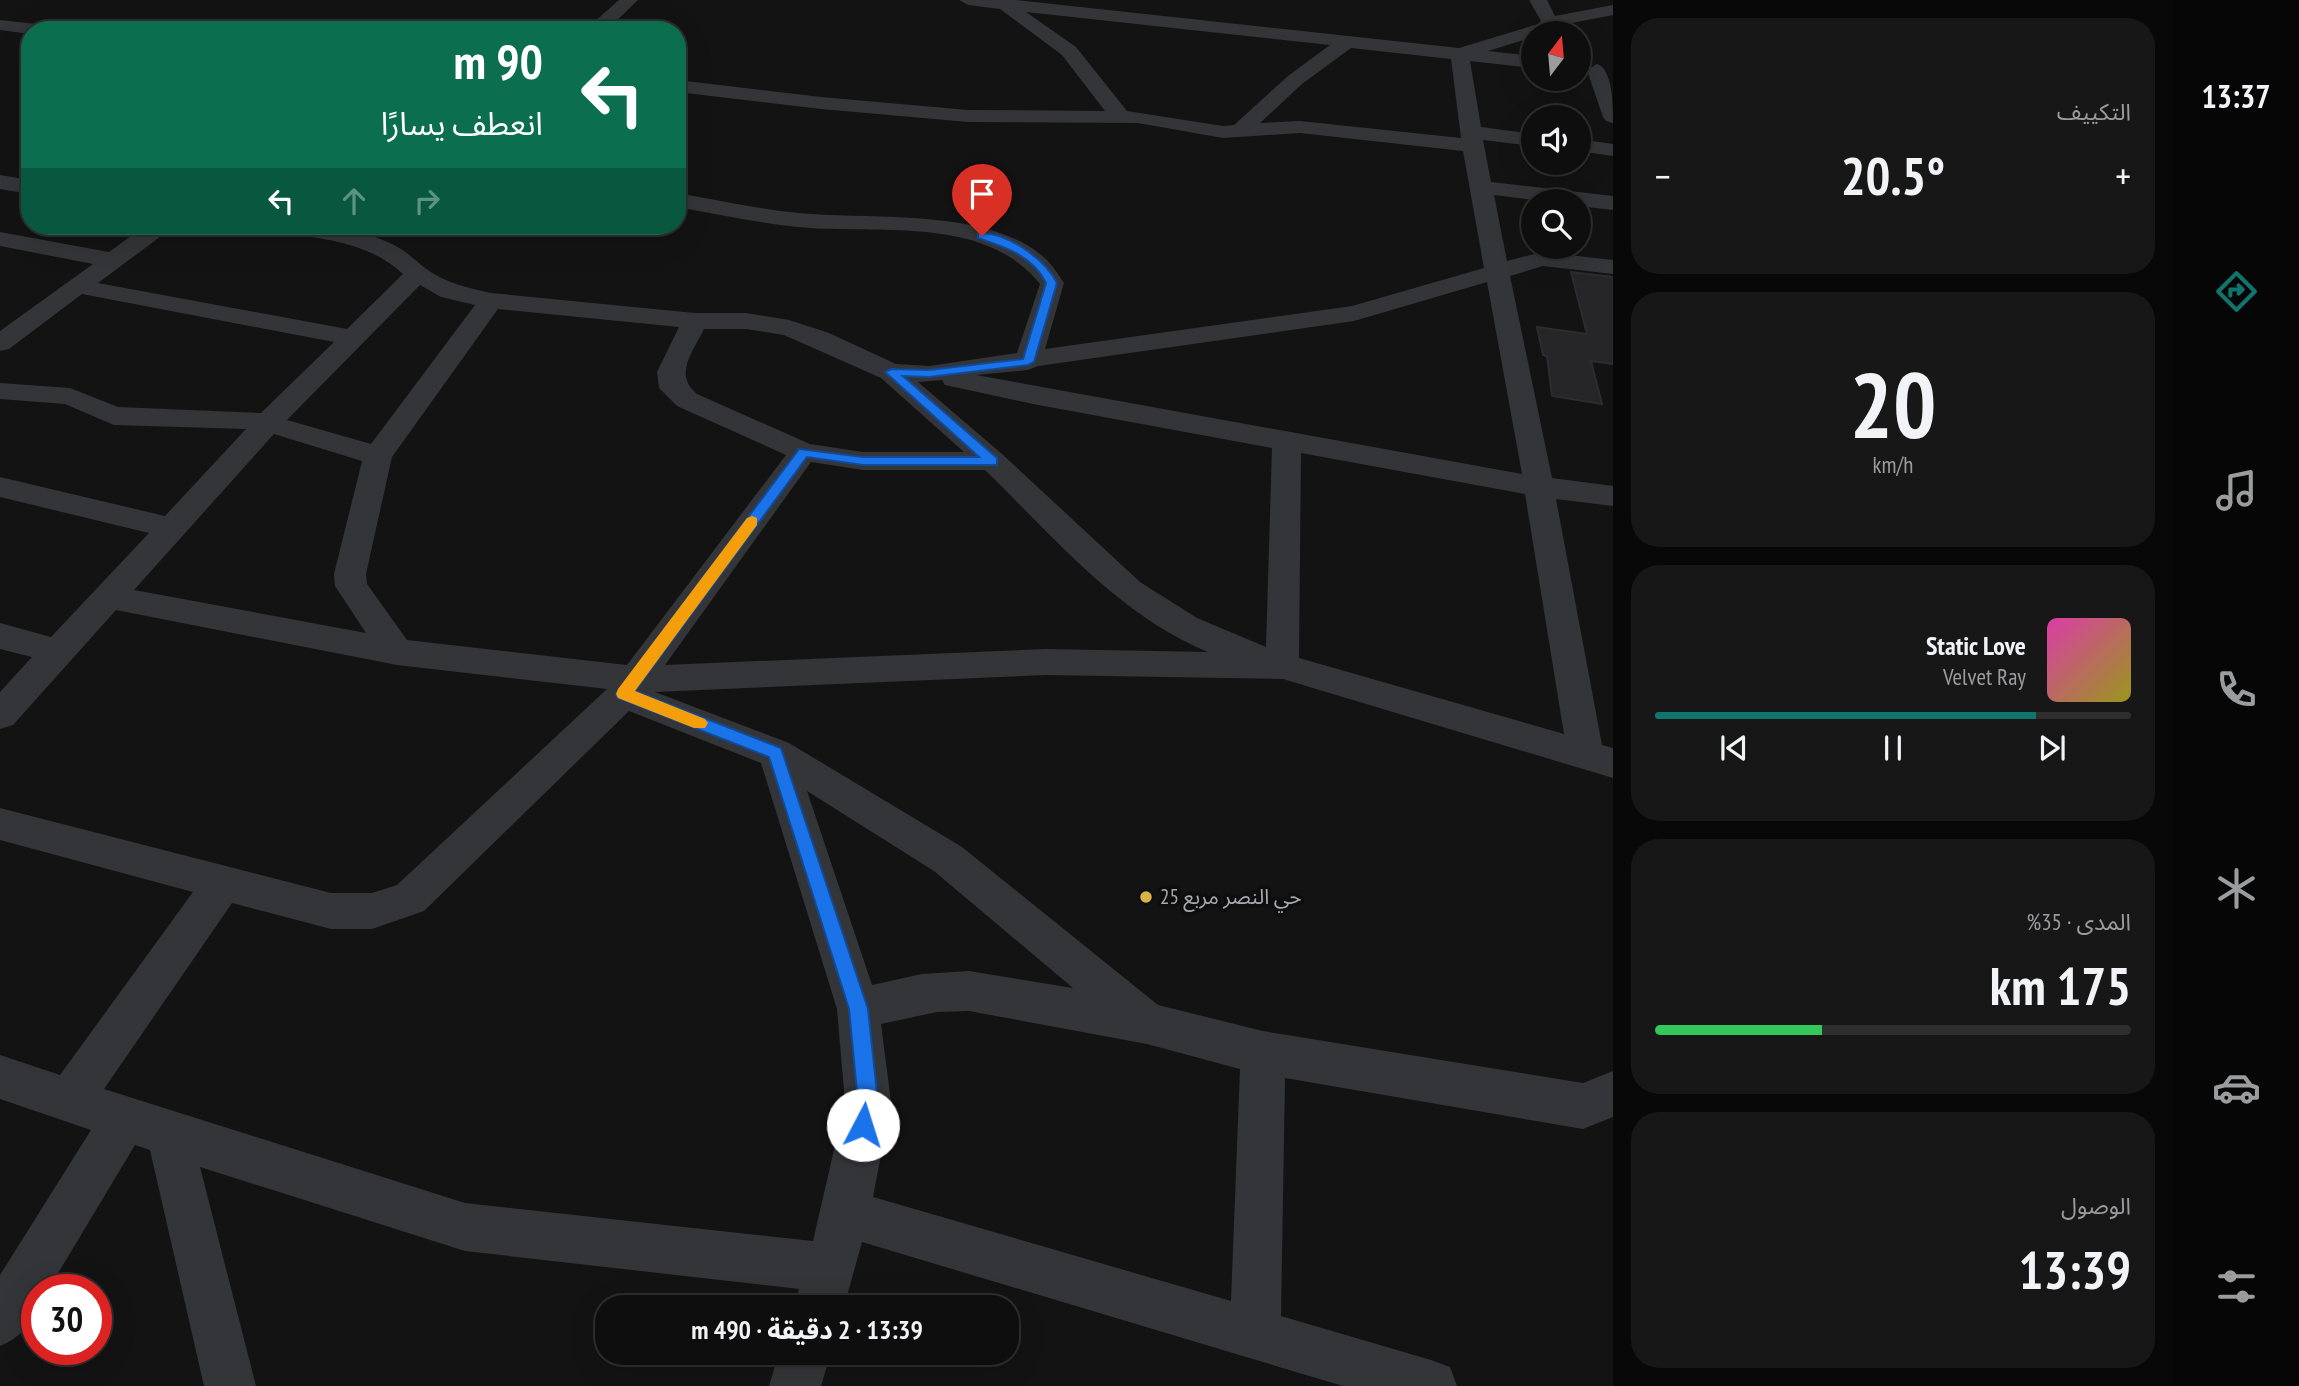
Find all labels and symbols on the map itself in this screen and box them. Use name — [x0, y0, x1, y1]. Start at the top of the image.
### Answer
north arrow — [1521, 21, 1591, 91]
pin — [952, 164, 1012, 236]
place label: حي النصر مربع 25 — [1160, 883, 1302, 913]
marker: حي النصر مربع 25 — [1138, 889, 1154, 905]
position arrow — [826, 1088, 900, 1162]
speed limit sign: 30 — [21, 1274, 112, 1365]

